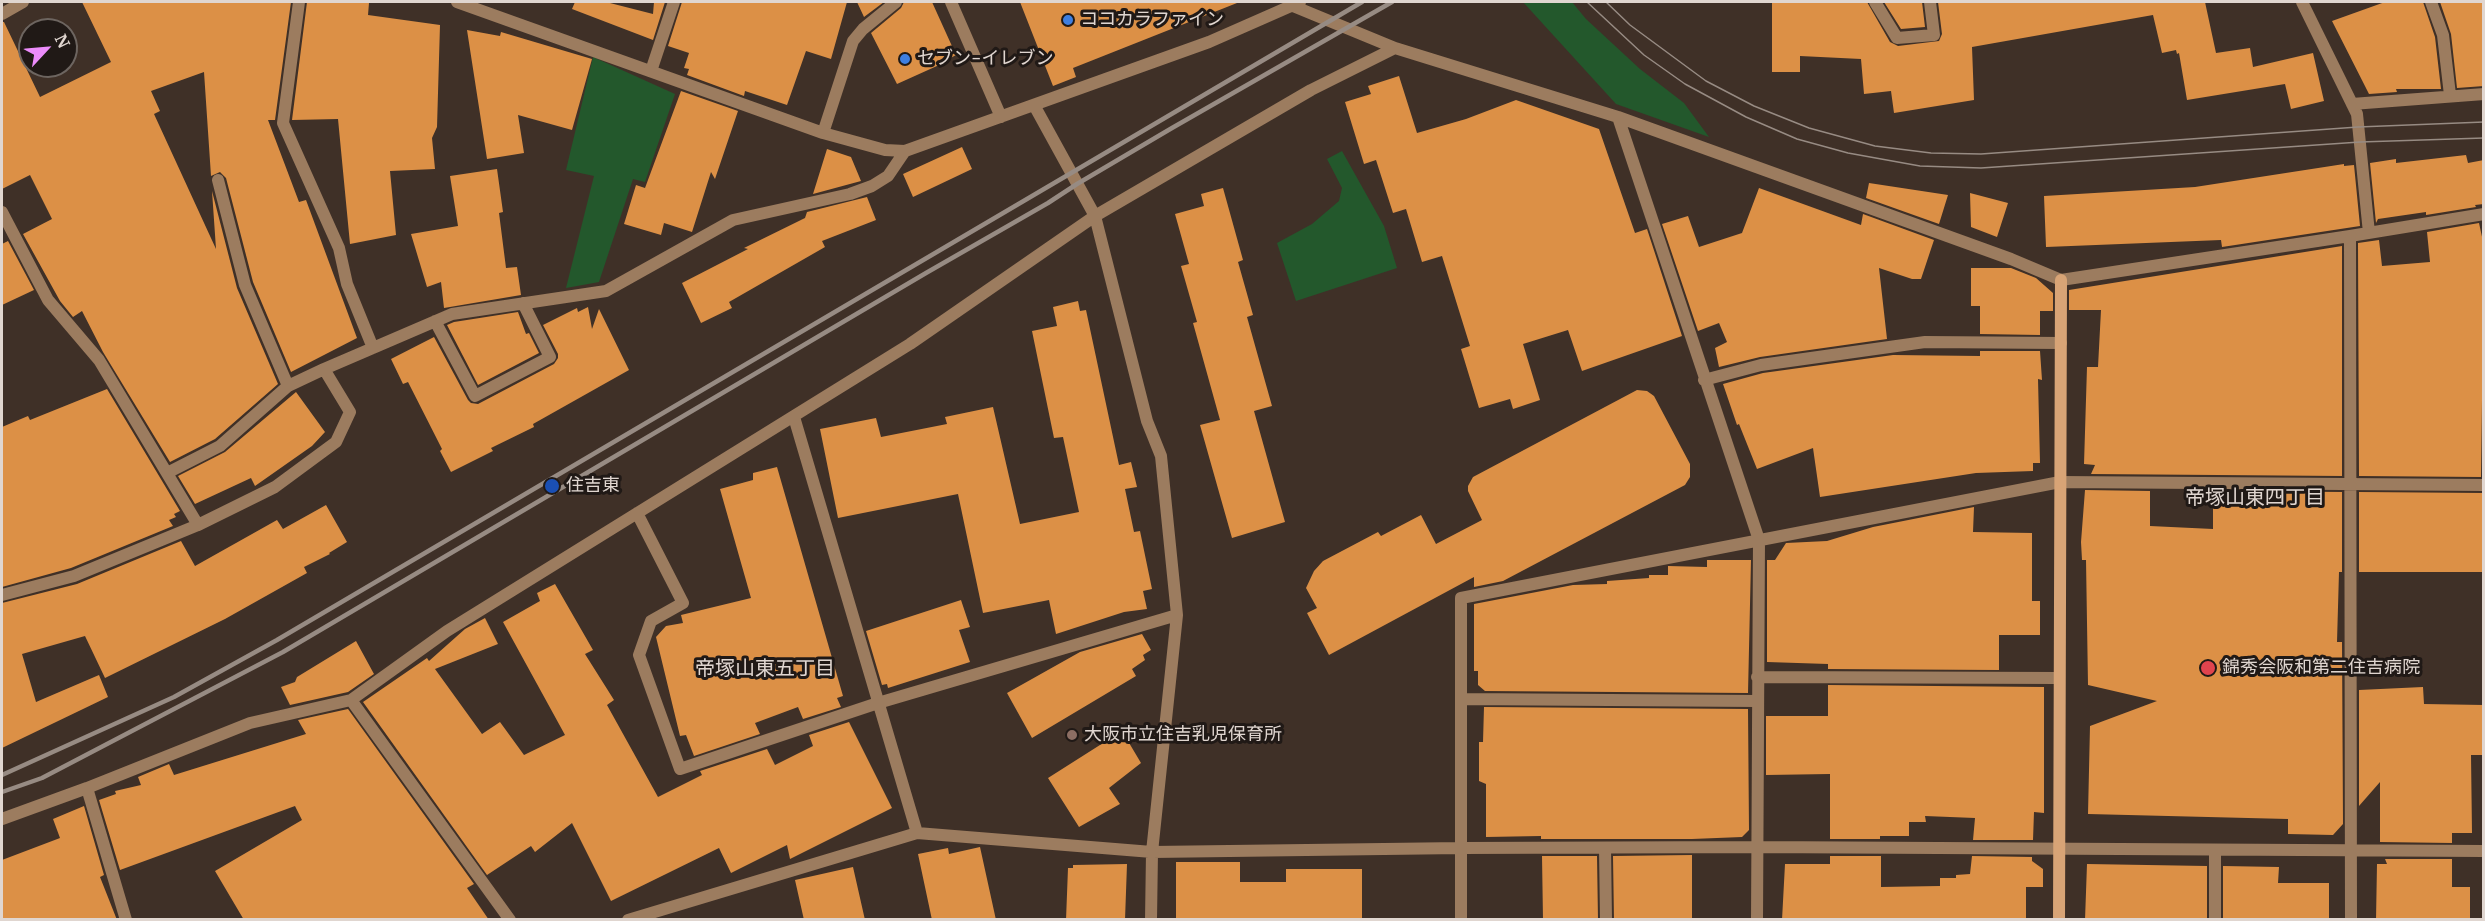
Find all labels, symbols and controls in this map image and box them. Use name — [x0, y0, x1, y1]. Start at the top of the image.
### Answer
place label: ココカラファイン — [1080, 9, 1224, 31]
marker: ココカラファイン — [1061, 13, 1075, 27]
north arrow — [18, 18, 78, 78]
text: N — [51, 31, 74, 51]
place label: セブン-イレブン — [917, 48, 1053, 70]
marker: セブン-イレブン — [898, 52, 912, 66]
place label: 住吉東 — [566, 475, 620, 497]
marker: 住吉東 — [543, 477, 561, 495]
district label: 帝塚山東四丁目 — [2185, 486, 2325, 510]
district label: 帝塚山東五丁目 — [695, 657, 835, 681]
place label: 錦秀会阪和第二住吉病院 — [2222, 657, 2420, 679]
marker: 錦秀会阪和第二住吉病院 — [2199, 659, 2217, 677]
place label: 大阪市立住吉乳児保育所 — [1084, 724, 1282, 746]
marker: 大阪市立住吉乳児保育所 — [1065, 728, 1079, 742]

